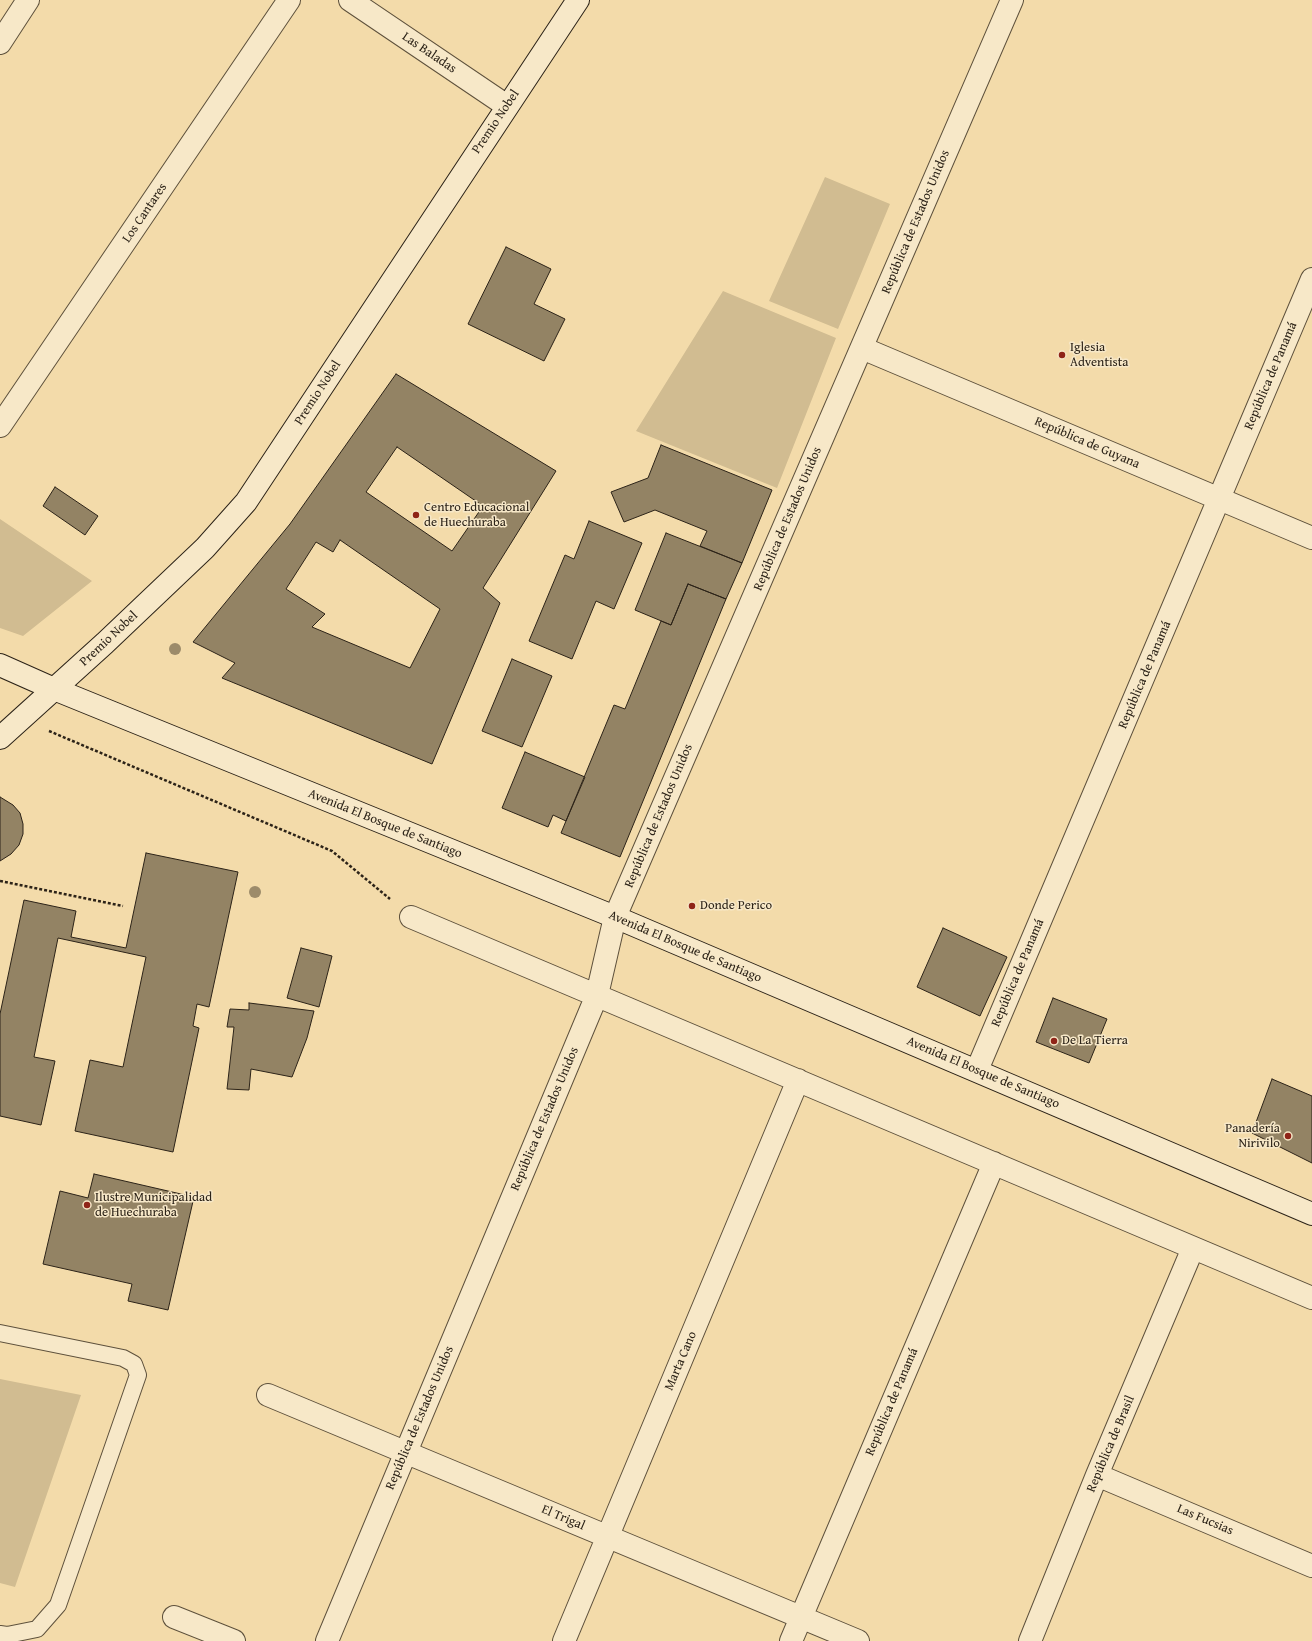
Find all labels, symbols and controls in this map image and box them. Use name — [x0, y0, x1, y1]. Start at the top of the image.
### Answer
street label: Las Baladas — [399, 29, 459, 77]
street label: Premio Nobel — [469, 87, 523, 157]
street label: República de Estados Unidos — [879, 148, 953, 296]
street label: Los Cantares — [119, 180, 171, 246]
street label: República de Panamá — [1241, 320, 1301, 432]
place label: Iglesia Adventista — [1070, 340, 1129, 371]
marker: Iglesia Adventista — [1057, 350, 1067, 360]
street label: Premio Nobel — [291, 358, 345, 428]
street label: República de Guyana — [1032, 414, 1142, 472]
street label: República de Estados Unidos — [751, 445, 825, 593]
place label: Centro Educacional de Huechuraba — [424, 500, 529, 531]
marker: Centro Educacional de Huechuraba — [411, 510, 421, 520]
street label: Premio Nobel — [77, 608, 141, 670]
street label: República de Panamá — [1115, 619, 1175, 731]
street label: República de Estados Unidos — [622, 742, 696, 890]
street label: Avenida El Bosque de Santiago — [306, 786, 464, 862]
place label: Donde Perico — [700, 898, 772, 914]
marker: Donde Perico — [687, 901, 697, 911]
street label: Avenida El Bosque de Santiago — [606, 908, 764, 986]
street label: República de Panamá — [988, 917, 1048, 1029]
place label: De La Tierra — [1062, 1033, 1128, 1049]
street label: Avenida El Bosque de Santiago — [904, 1034, 1062, 1112]
marker: De La Tierra — [1049, 1036, 1059, 1046]
street label: República de Estados Unidos — [508, 1045, 582, 1193]
place label: Panadería Nirivilo — [1225, 1121, 1280, 1152]
marker: Panadería Nirivilo — [1283, 1131, 1293, 1141]
place label: Ilustre Municipalidad de Huechuraba — [95, 1190, 212, 1221]
marker: Ilustre Municipalidad de Huechuraba — [82, 1200, 92, 1210]
street label: Marta Cano — [662, 1329, 700, 1393]
street label: República de Estados Unidos — [383, 1344, 457, 1492]
street label: República de Panamá — [862, 1346, 922, 1458]
street label: República de Brasil — [1084, 1393, 1138, 1495]
street label: Las Fucsias — [1174, 1501, 1236, 1539]
street label: El Trigal — [539, 1502, 587, 1534]

